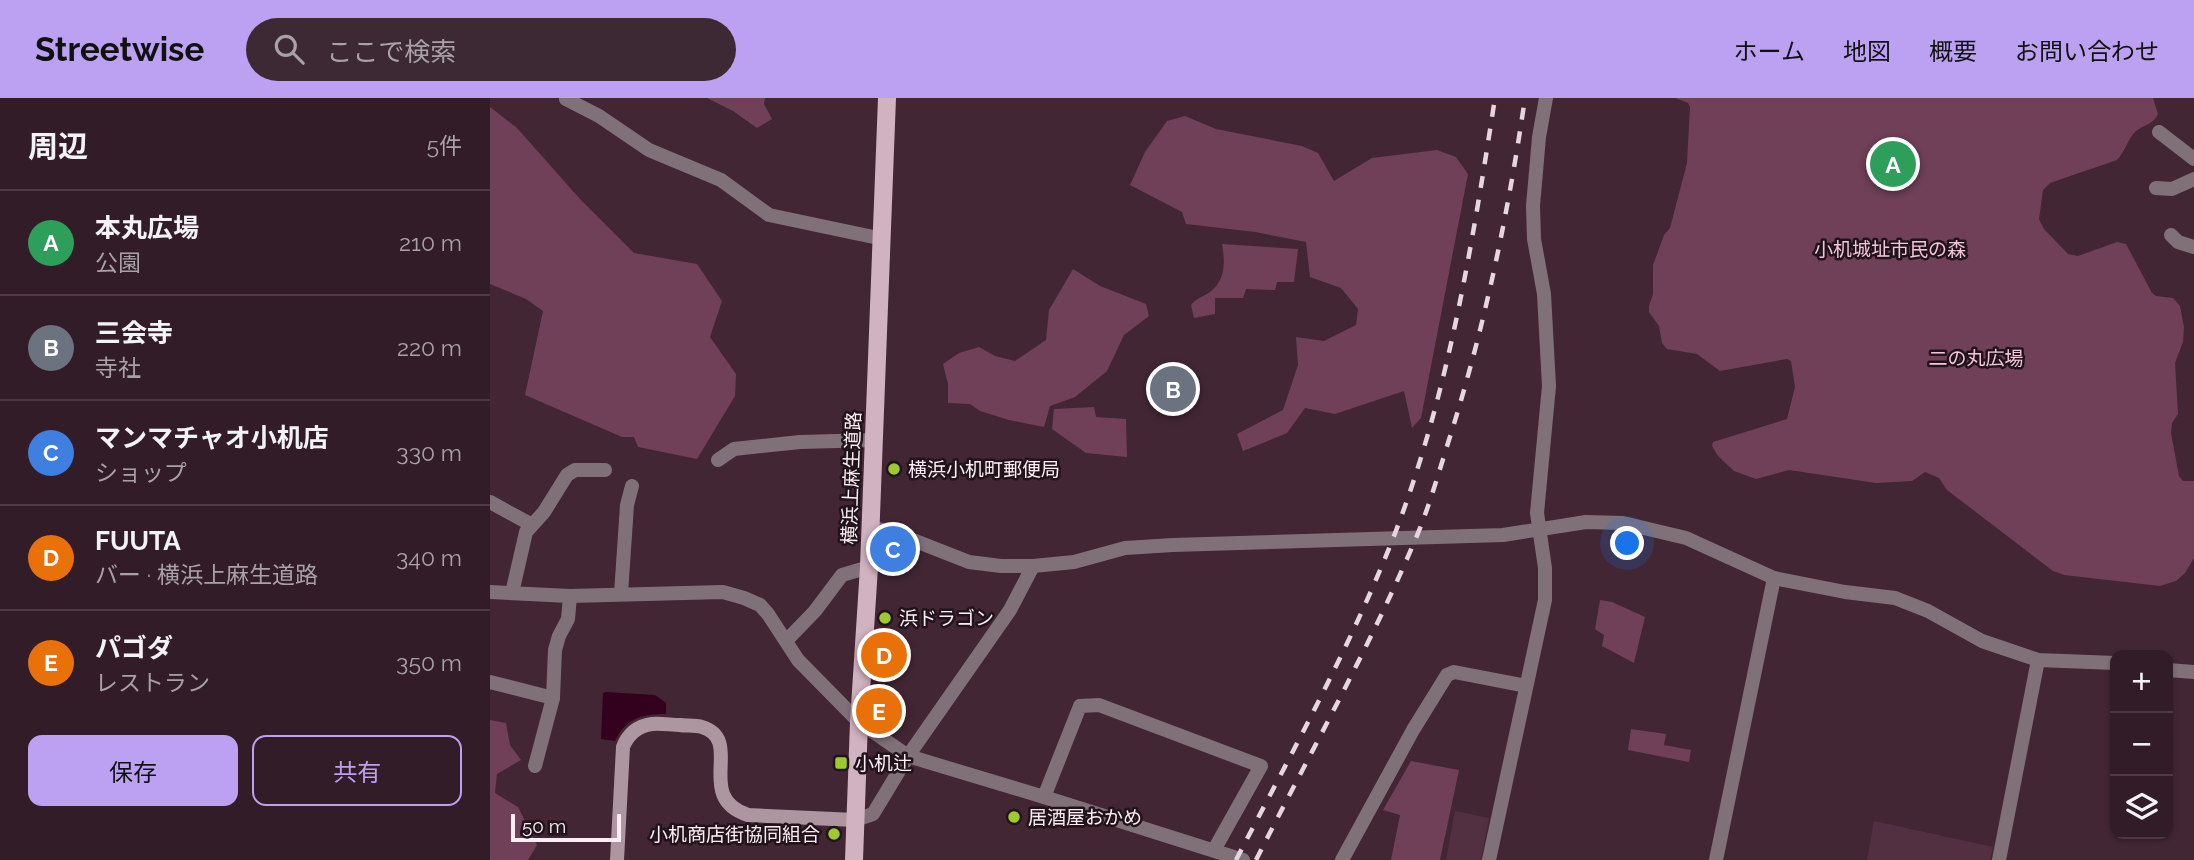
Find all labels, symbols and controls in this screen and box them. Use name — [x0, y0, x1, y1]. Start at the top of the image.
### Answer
search box — [246, 18, 736, 81]
text: Streetwise — [35, 30, 204, 69]
icon: search — [270, 30, 308, 68]
text: ここで検索 — [326, 37, 456, 67]
text: ホーム — [1734, 37, 1805, 66]
text: 地図 — [1843, 37, 1891, 66]
text: 概要 — [1929, 37, 1977, 66]
text: お問い合わせ — [2015, 37, 2159, 66]
text: 周辺 — [28, 129, 88, 164]
text: 5件 — [426, 132, 462, 159]
pin: A — [1870, 138, 1916, 190]
text: 本丸広場 — [95, 213, 199, 243]
text: A — [43, 229, 59, 256]
text: 210 m — [399, 229, 462, 256]
park label: 小机城址市民の森 — [1814, 238, 1966, 260]
text: 公園 — [95, 249, 141, 276]
text: 三会寺 — [95, 318, 173, 348]
text: B — [43, 334, 59, 361]
text: 220 m — [397, 334, 462, 361]
park label: 二の丸広場 — [1928, 347, 2024, 369]
text: 寺社 — [95, 354, 141, 381]
pin: B — [1150, 363, 1196, 415]
street label: 横浜上麻生道路 — [838, 411, 864, 545]
text: マンマチャオ小机店 — [95, 423, 329, 453]
text: C — [43, 439, 59, 466]
text: 330 m — [396, 439, 462, 466]
place label: 横浜小机町郵便局 — [908, 458, 1060, 480]
text: ショップ — [95, 459, 187, 486]
marker: 横浜小机町郵便局 — [886, 461, 902, 477]
pin: C — [870, 523, 916, 575]
text: FUUTA — [95, 526, 181, 556]
your location — [1610, 526, 1644, 560]
text: D — [43, 544, 59, 571]
text: 340 m — [396, 544, 462, 571]
text: バー · 横浜上麻生道路 — [95, 561, 318, 588]
place label: 浜ドラゴン — [899, 607, 994, 629]
marker: 浜ドラゴン — [877, 610, 893, 626]
pin: D — [861, 629, 907, 681]
text: パゴダ — [95, 633, 173, 663]
text: E — [44, 649, 58, 676]
text: 350 m — [396, 649, 462, 676]
map controls — [2110, 650, 2173, 839]
button: + — [2110, 650, 2173, 713]
text: レストラン — [95, 669, 210, 696]
pin: E — [856, 685, 902, 737]
button: − — [2110, 713, 2173, 776]
button: 保存 — [28, 735, 238, 806]
button: 共有 — [252, 735, 462, 806]
place label: 小机辻 — [855, 752, 912, 774]
marker: 小机辻 — [833, 755, 849, 771]
button: layers — [2110, 776, 2173, 839]
place label: 居酒屋おかめ — [1028, 806, 1142, 828]
marker: 居酒屋おかめ — [1006, 809, 1022, 825]
scale bar — [511, 811, 621, 843]
text: 50 m — [522, 815, 566, 837]
place label: 小机商店街協同組合 — [649, 823, 820, 845]
marker: 小机商店街協同組合 — [826, 826, 842, 842]

